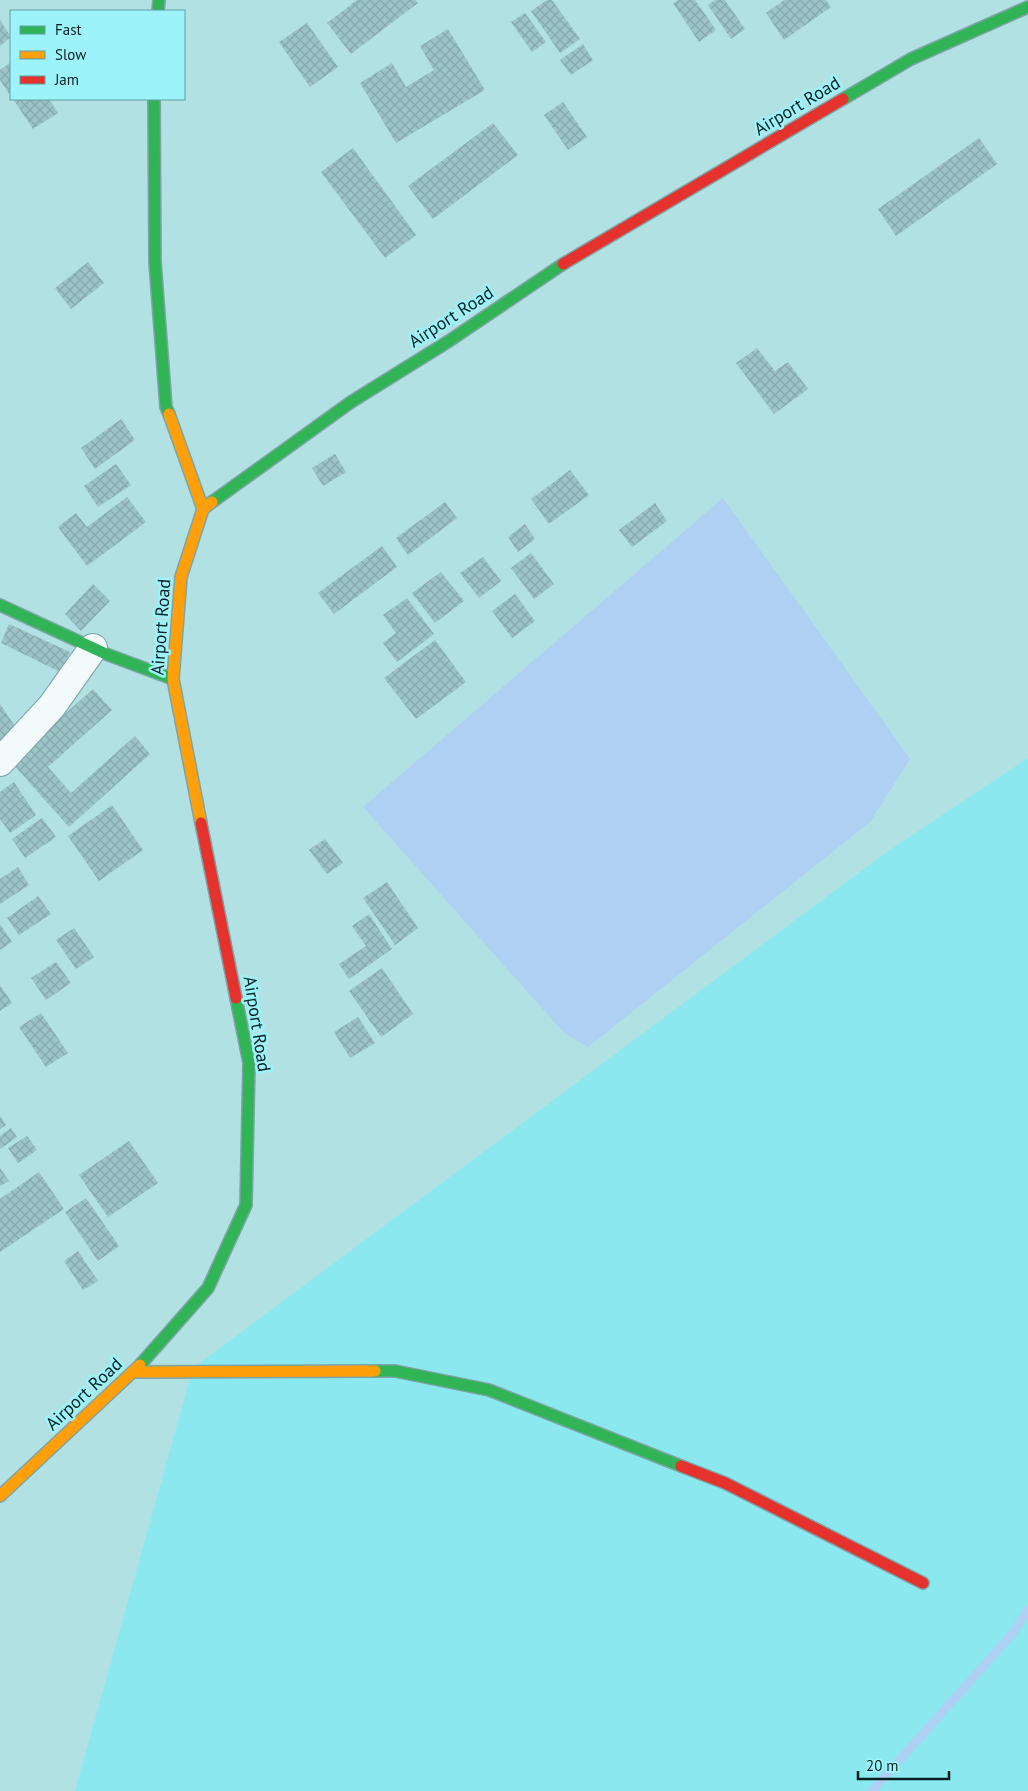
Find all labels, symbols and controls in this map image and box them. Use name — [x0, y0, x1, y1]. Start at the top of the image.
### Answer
legend — [10, 10, 185, 100]
text: Fast — [55, 20, 82, 39]
text: Slow — [55, 45, 86, 64]
text: Jam — [54, 70, 79, 89]
street label: Airport Road — [749, 71, 844, 140]
street label: Airport Road — [404, 281, 497, 353]
street label: Airport Road — [146, 578, 175, 676]
street label: Airport Road — [239, 974, 276, 1073]
street label: Airport Road — [41, 1352, 127, 1435]
scale bar — [858, 1748, 949, 1780]
text: 20 m — [866, 1756, 899, 1775]

